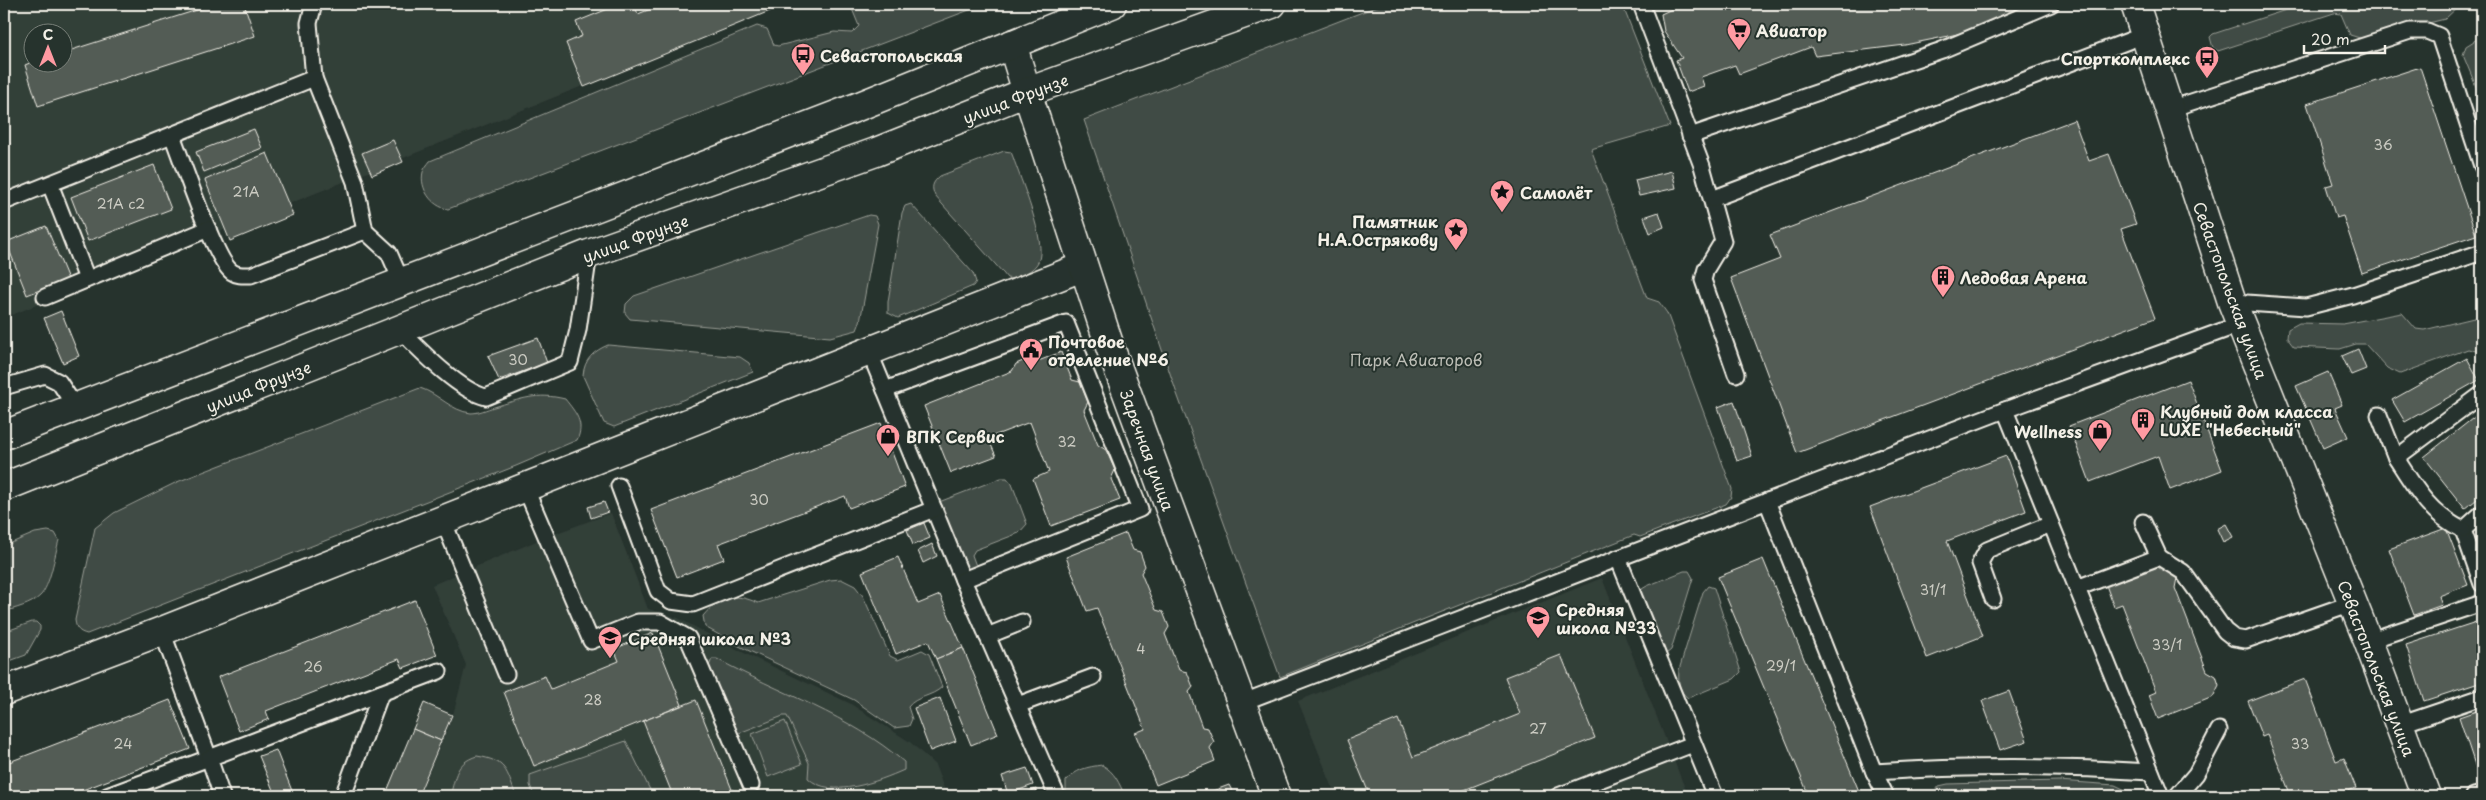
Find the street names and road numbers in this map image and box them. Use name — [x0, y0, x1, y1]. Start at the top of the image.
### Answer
street label: улица Фрунзе — [959, 67, 1071, 129]
street label: Севастопольская улица — [2188, 198, 2274, 382]
street label: улица Фрунзе — [579, 208, 691, 268]
street label: улица Фрунзе — [202, 354, 314, 418]
street label: Заречная улица — [1115, 386, 1181, 514]
street label: Севастопольская улица — [2332, 576, 2422, 760]

